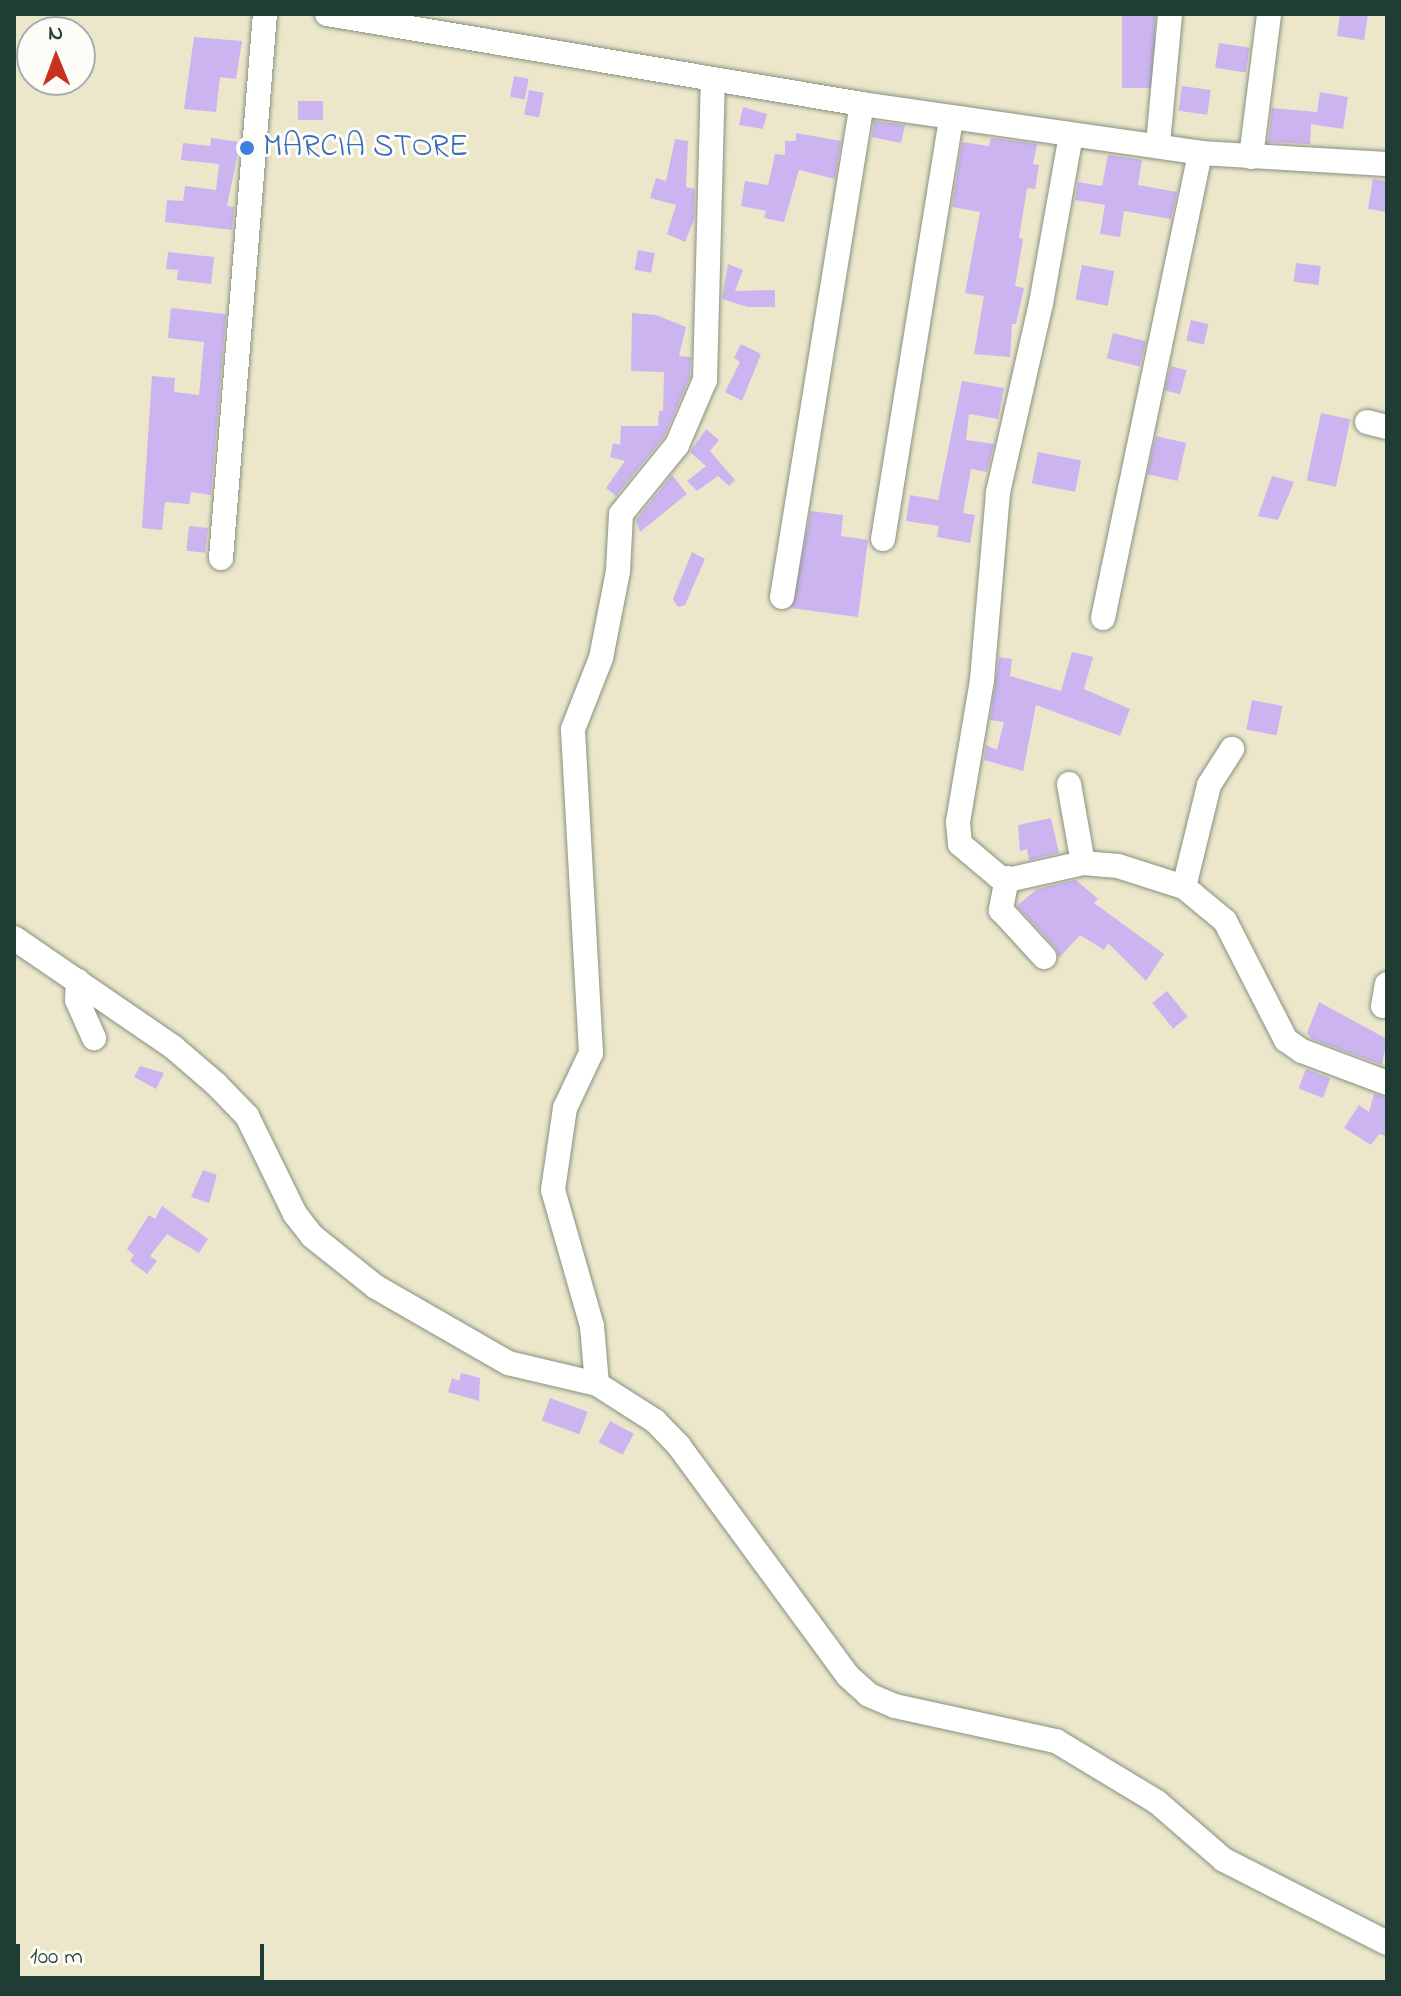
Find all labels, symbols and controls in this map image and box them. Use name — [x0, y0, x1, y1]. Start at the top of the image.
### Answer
north arrow — [16, 16, 96, 96]
text: N — [48, 18, 63, 50]
place label: MARCIA STORE — [263, 129, 468, 167]
marker: MARCIA STORE — [238, 139, 256, 157]
scale bar — [20, 1928, 268, 1978]
text: 100 m — [30, 1940, 83, 1975]

